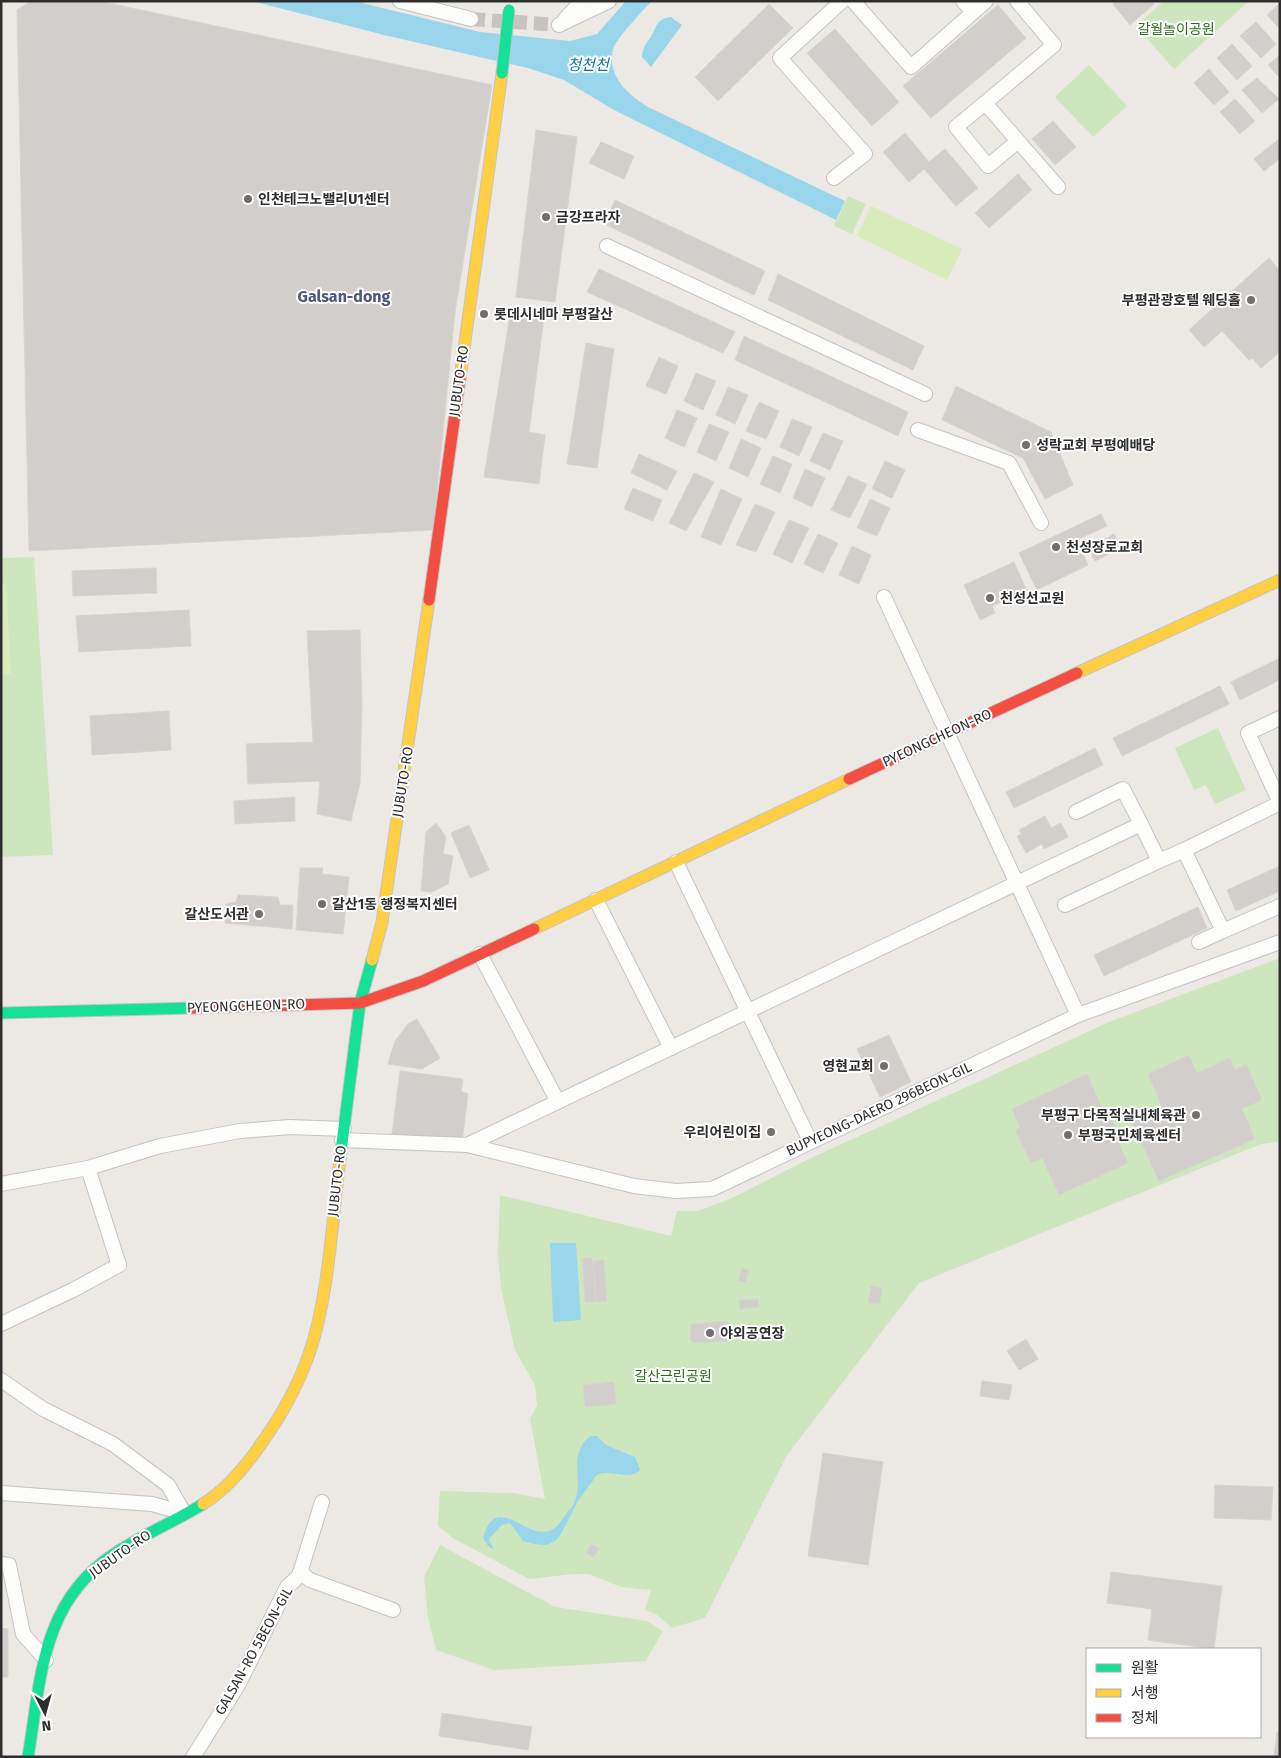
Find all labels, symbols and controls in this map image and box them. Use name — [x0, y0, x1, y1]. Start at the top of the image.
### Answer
park label: 갈월놀이공원 — [1137, 21, 1215, 38]
water label: 청천천 — [567, 56, 611, 74]
place label: 인천테크노밸리U1센터 — [258, 191, 390, 208]
marker: 인천테크노밸리U1센터 — [242, 193, 254, 205]
place label: 금강프라자 — [556, 209, 621, 226]
marker: 금강프라자 — [540, 211, 552, 223]
district label: Galsan-dong — [298, 287, 391, 306]
place label: 부평관광호텔 웨딩홀 — [1122, 292, 1241, 309]
marker: 부평관광호텔 웨딩홀 — [1245, 294, 1257, 306]
place label: 롯데시네마 부평갈산 — [494, 306, 613, 323]
marker: 롯데시네마 부평갈산 — [478, 308, 490, 320]
street label: JUBUTO-RO — [446, 344, 472, 418]
place label: 성락교회 부평예배당 — [1036, 437, 1155, 454]
marker: 성락교회 부평예배당 — [1020, 439, 1032, 451]
place label: 천성장로교회 — [1066, 539, 1143, 556]
marker: 천성장로교회 — [1050, 541, 1062, 553]
place label: 천성선교원 — [1000, 590, 1064, 607]
marker: 천성선교원 — [984, 592, 996, 604]
street label: PYEONGCHEON-RO — [880, 705, 994, 771]
street label: JUBUTO-RO — [389, 745, 417, 819]
place label: 갈산1동 행정복지센터 — [332, 896, 458, 913]
marker: 갈산1동 행정복지센터 — [316, 898, 328, 910]
place label: 갈산도서관 — [185, 906, 249, 923]
marker: 갈산도서관 — [253, 908, 265, 920]
street label: PYEONGCHEON-RO — [187, 995, 305, 1017]
street label: BUPYEONG-DAERO 296BEON-GIL — [784, 1058, 974, 1160]
place label: 영현교회 — [822, 1058, 874, 1075]
marker: 영현교회 — [878, 1060, 890, 1072]
place label: 부평구 다목적실내체육관 — [1041, 1107, 1186, 1124]
marker: 부평구 다목적실내체육관 — [1190, 1109, 1202, 1121]
place label: 우리어린이집 — [684, 1124, 761, 1141]
marker: 우리어린이집 — [765, 1126, 777, 1138]
place label: 부평국민체육센터 — [1078, 1127, 1181, 1144]
marker: 부평국민체육센터 — [1062, 1129, 1074, 1141]
street label: JUBUTO-RO — [324, 1145, 350, 1217]
place label: 야외공연장 — [720, 1325, 785, 1342]
marker: 야외공연장 — [704, 1327, 716, 1339]
park label: 갈산근린공원 — [634, 1368, 712, 1385]
street label: JUBUTO-RO — [86, 1527, 154, 1581]
street label: GALSAN-RO 5BEON-GIL — [212, 1584, 296, 1718]
legend — [1086, 1648, 1261, 1738]
text: 원활 — [1131, 1659, 1159, 1677]
text: 서행 — [1131, 1684, 1159, 1702]
north arrow — [20, 1688, 70, 1738]
text: 정체 — [1131, 1709, 1159, 1727]
text: N — [41, 1716, 52, 1734]

